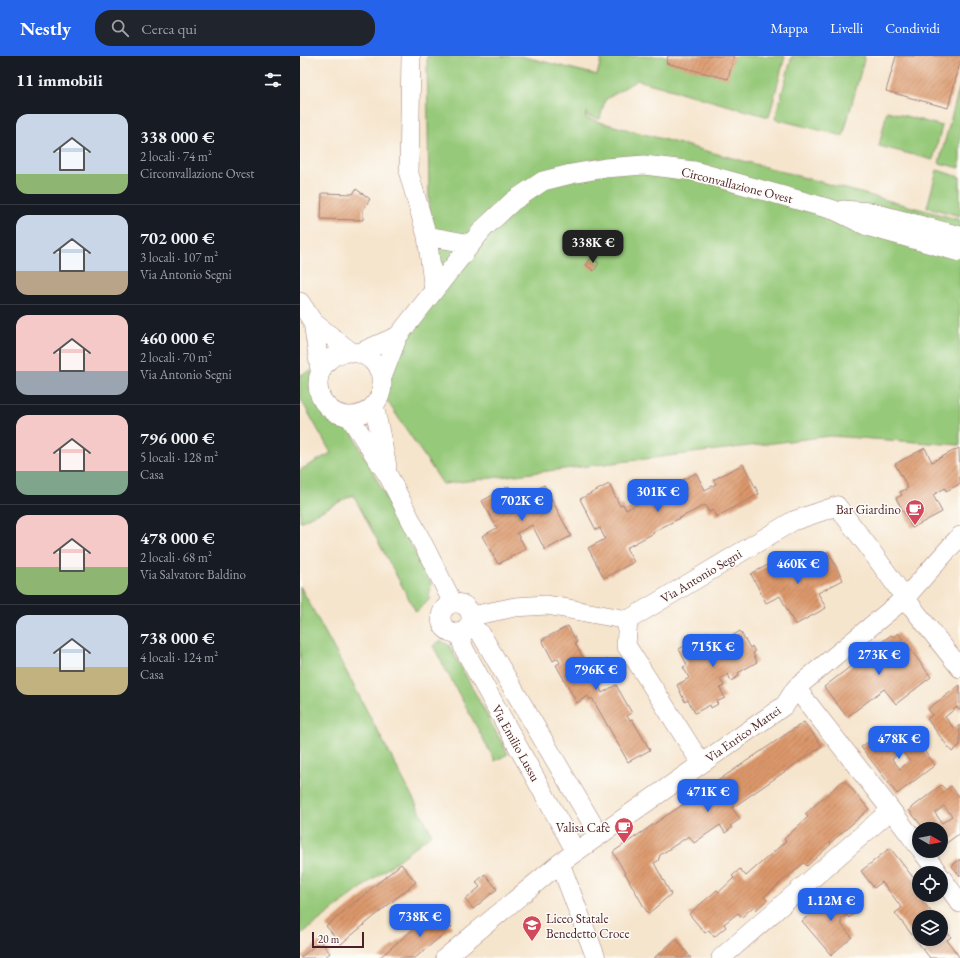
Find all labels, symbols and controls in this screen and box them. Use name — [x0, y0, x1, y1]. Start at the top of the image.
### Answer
search box — [95, 10, 375, 46]
text: Nestly — [20, 16, 71, 41]
icon: search — [109, 17, 131, 39]
text: Cerca qui — [141, 19, 197, 38]
text: Mappa — [770, 19, 808, 37]
text: Livelli — [830, 19, 863, 37]
text: Condividi — [885, 19, 940, 37]
text: 11 immobili — [16, 69, 103, 91]
icon: filters — [262, 69, 284, 91]
text: 338 000 € — [140, 126, 215, 148]
icon: home — [48, 130, 96, 178]
text: 2 locali · 74 m² — [140, 148, 212, 165]
street label: Circonvallazione Ovest — [679, 163, 795, 207]
text: Circonvallazione Ovest — [140, 165, 254, 182]
text: 702 000 € — [140, 227, 215, 249]
pin: 338K € — [560, 230, 626, 264]
icon: home — [48, 231, 96, 279]
text: 338K € — [571, 234, 615, 251]
text: 3 locali · 107 m² — [140, 249, 218, 266]
text: Via Antonio Segni — [140, 266, 232, 283]
text: 460 000 € — [140, 327, 215, 349]
icon: home — [48, 331, 96, 379]
text: 2 locali · 70 m² — [140, 349, 212, 366]
text: Via Antonio Segni — [140, 366, 232, 383]
text: 796 000 € — [140, 427, 215, 449]
icon: home — [48, 431, 96, 479]
text: 5 locali · 128 m² — [140, 449, 218, 466]
text: Casa — [140, 466, 164, 483]
pin: 301K € — [625, 479, 691, 513]
text: 301K € — [636, 483, 680, 500]
pin: 702K € — [489, 488, 555, 522]
text: 702K € — [500, 492, 544, 509]
cafe icon: Bar Giardino — [904, 498, 926, 526]
place label: Bar Giardino — [836, 501, 901, 518]
text: 478 000 € — [140, 527, 215, 549]
icon: home — [48, 531, 96, 579]
street label: Via Antonio Segni — [657, 545, 745, 607]
text: 2 locali · 68 m² — [140, 549, 212, 566]
pin: 460K € — [765, 551, 831, 585]
text: 460K € — [776, 555, 820, 572]
text: Via Salvatore Baldino — [140, 566, 246, 583]
text: 738 000 € — [140, 627, 215, 649]
icon: home — [48, 631, 96, 679]
pin: 715K € — [680, 634, 746, 668]
text: 715K € — [691, 638, 735, 655]
pin: 273K € — [846, 642, 912, 676]
text: 273K € — [857, 646, 901, 663]
text: 4 locali · 124 m² — [140, 649, 218, 666]
pin: 796K € — [563, 657, 629, 691]
text: 796K € — [574, 661, 618, 678]
text: Casa — [140, 666, 164, 683]
street label: Via Emilio Lussu — [488, 702, 544, 784]
street label: Via Enrico Mattei — [702, 702, 784, 766]
pin: 478K € — [866, 726, 932, 760]
text: 478K € — [877, 730, 921, 747]
pin: 471K € — [675, 779, 741, 813]
text: 471K € — [686, 783, 730, 800]
cafe icon: Valisa Cafè — [613, 816, 635, 844]
place label: Valisa Cafè — [556, 819, 610, 836]
north arrow — [912, 822, 948, 858]
map controls — [912, 822, 948, 946]
button: locate — [912, 866, 948, 902]
pin: 1.12M € — [794, 888, 868, 922]
text: 1.12M € — [807, 892, 855, 909]
pin: 738K € — [387, 904, 453, 938]
text: 738K € — [398, 908, 442, 925]
place label: Liceo Statale Benedetto Croce — [546, 910, 629, 942]
button: layers — [912, 910, 948, 946]
school or university icon: Liceo Statale Benedetto Croce — [521, 914, 543, 942]
scale bar — [312, 930, 364, 949]
text: 20 m — [318, 932, 339, 946]

